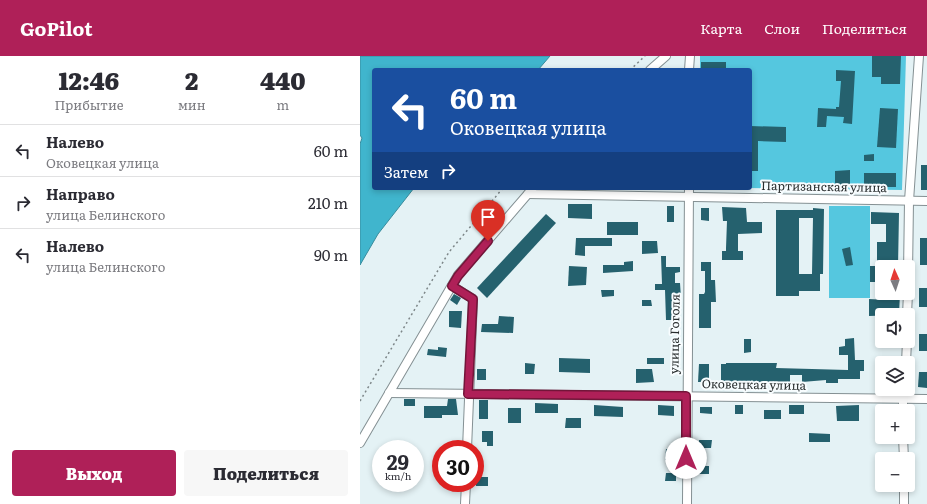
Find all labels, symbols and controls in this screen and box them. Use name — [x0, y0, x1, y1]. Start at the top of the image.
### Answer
text: GoPilot — [20, 14, 93, 42]
text: Карта — [700, 18, 742, 38]
text: Слои — [764, 18, 800, 38]
text: Поделиться — [822, 18, 907, 38]
text: 12:46 — [59, 62, 119, 97]
text: 2 — [185, 62, 198, 97]
text: 440 — [260, 62, 306, 97]
text: 60 m — [450, 76, 517, 118]
icon: left — [384, 84, 436, 136]
text: Прибытие — [54, 95, 124, 114]
text: мин — [178, 95, 206, 114]
text: m — [276, 95, 289, 114]
text: Оковецкая улица — [450, 114, 606, 141]
text: Налево — [46, 130, 104, 153]
text: 60 m — [314, 139, 348, 162]
icon: left — [12, 140, 34, 162]
text: Оковецкая улица — [46, 153, 159, 172]
text: Затем — [384, 160, 429, 183]
icon: right — [437, 160, 459, 182]
street label: Партизанская улица — [761, 176, 888, 196]
text: Направо — [46, 182, 115, 205]
text: 210 m — [308, 191, 348, 214]
icon: right — [12, 192, 34, 214]
pin — [471, 200, 505, 241]
text: улица Белинского — [46, 205, 165, 224]
icon: arrive — [477, 206, 499, 228]
text: Налево — [46, 234, 104, 257]
text: 90 m — [314, 243, 348, 266]
icon: left — [12, 244, 34, 266]
text: улица Белинского — [46, 257, 165, 276]
north arrow — [875, 260, 915, 300]
map controls — [875, 260, 915, 492]
street label: улица Гоголя — [664, 294, 684, 374]
button: sound — [875, 308, 915, 348]
button: layers — [875, 356, 915, 396]
street label: Оковецкая улица — [702, 374, 807, 394]
button: + — [875, 404, 915, 444]
position arrow — [665, 437, 707, 479]
speed limit sign: 30 — [432, 440, 484, 492]
text: 29 — [387, 446, 409, 476]
button: Выход — [12, 450, 176, 496]
button: Поделиться — [184, 450, 348, 496]
button: − — [875, 452, 915, 492]
text: km/h — [385, 468, 411, 483]

